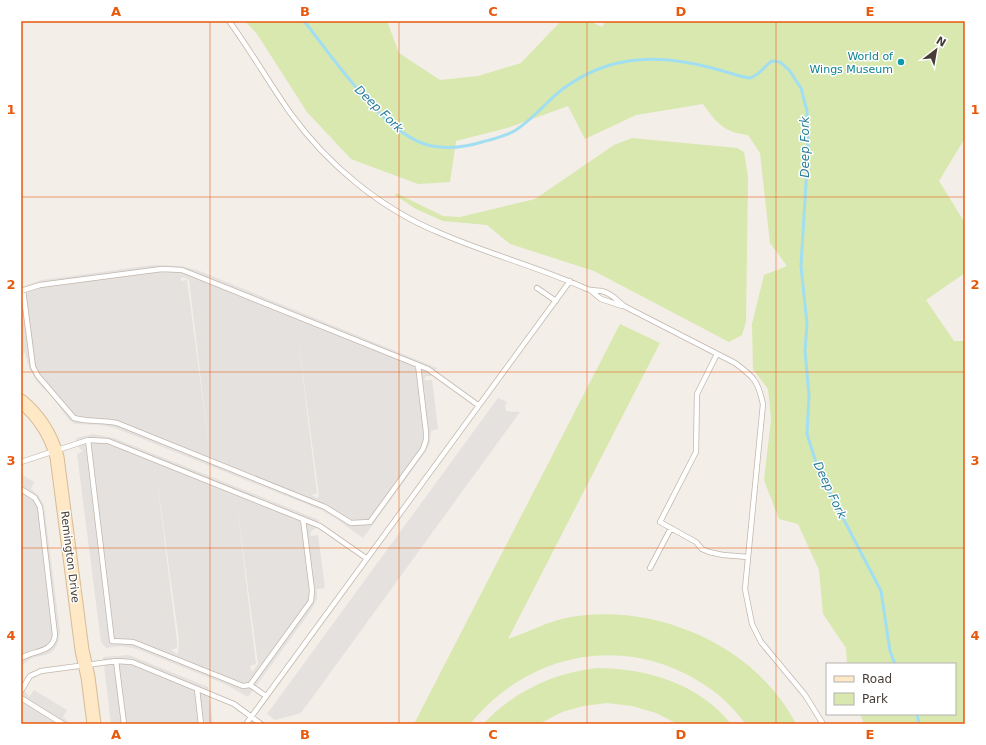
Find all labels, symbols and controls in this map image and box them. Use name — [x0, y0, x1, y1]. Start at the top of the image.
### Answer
text: A — [111, 4, 121, 19]
text: B — [300, 4, 310, 19]
text: C — [488, 4, 498, 19]
text: D — [676, 4, 687, 19]
text: E — [866, 4, 874, 19]
north arrow — [916, 30, 956, 70]
text: N — [934, 34, 948, 50]
place label: World of Wings Museum — [809, 50, 894, 76]
marker: World of Wings Museum — [896, 57, 906, 67]
water label: Deep Fork — [352, 83, 407, 136]
text: 1 — [6, 102, 16, 117]
text: 1 — [970, 102, 980, 117]
water label: Deep Fork — [798, 115, 812, 178]
text: 2 — [6, 277, 16, 292]
text: 2 — [970, 277, 980, 292]
text: 3 — [6, 453, 16, 468]
text: 3 — [970, 453, 980, 468]
water label: Deep Fork — [811, 459, 850, 522]
street label: Remington Drive — [58, 510, 82, 604]
text: 4 — [6, 628, 16, 643]
text: 4 — [970, 628, 980, 643]
legend — [826, 663, 956, 715]
text: Road — [862, 672, 892, 686]
text: Park — [862, 692, 888, 706]
text: A — [111, 727, 121, 742]
text: B — [300, 727, 310, 742]
text: C — [488, 727, 498, 742]
text: D — [676, 727, 687, 742]
text: E — [866, 727, 874, 742]

